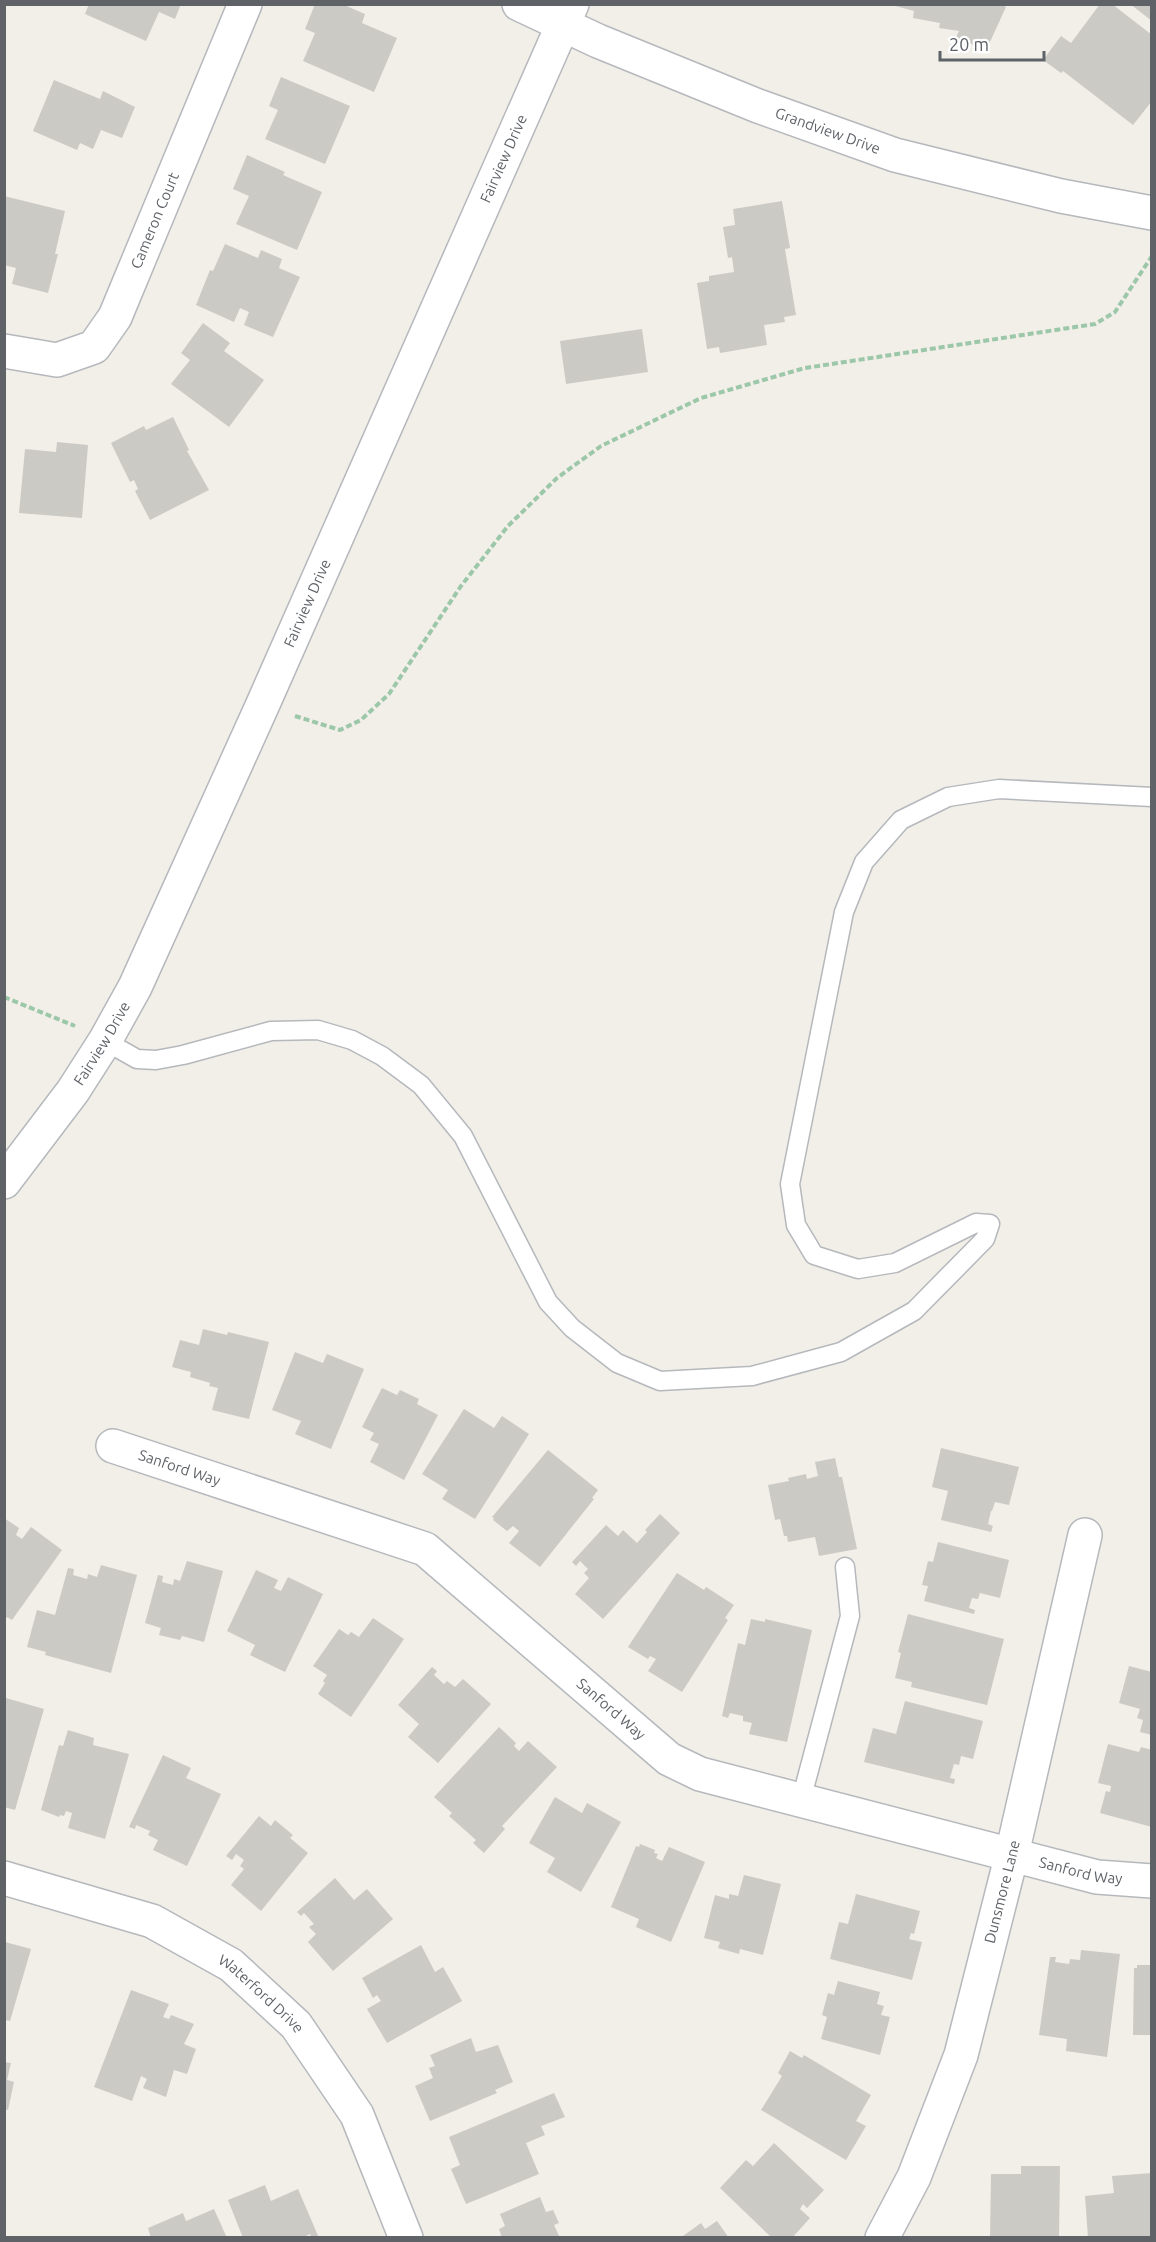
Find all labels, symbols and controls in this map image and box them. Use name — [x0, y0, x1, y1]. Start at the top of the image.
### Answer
scale bar — [940, 24, 1044, 62]
text: 20 m — [949, 34, 989, 54]
street label: Grandview Drive — [773, 104, 883, 157]
street label: Fairview Drive — [476, 112, 530, 205]
street label: Cameron Court — [127, 170, 182, 271]
street label: Fairview Drive — [280, 556, 334, 650]
street label: Fairview Drive — [70, 998, 133, 1088]
street label: Sanford Way — [137, 1446, 223, 1489]
street label: Sanford Way — [574, 1675, 649, 1743]
street label: Dunsmore Lane — [981, 1839, 1023, 1945]
street label: Sanford Way — [1037, 1853, 1123, 1887]
street label: Waterford Drive — [216, 1951, 308, 2036]

